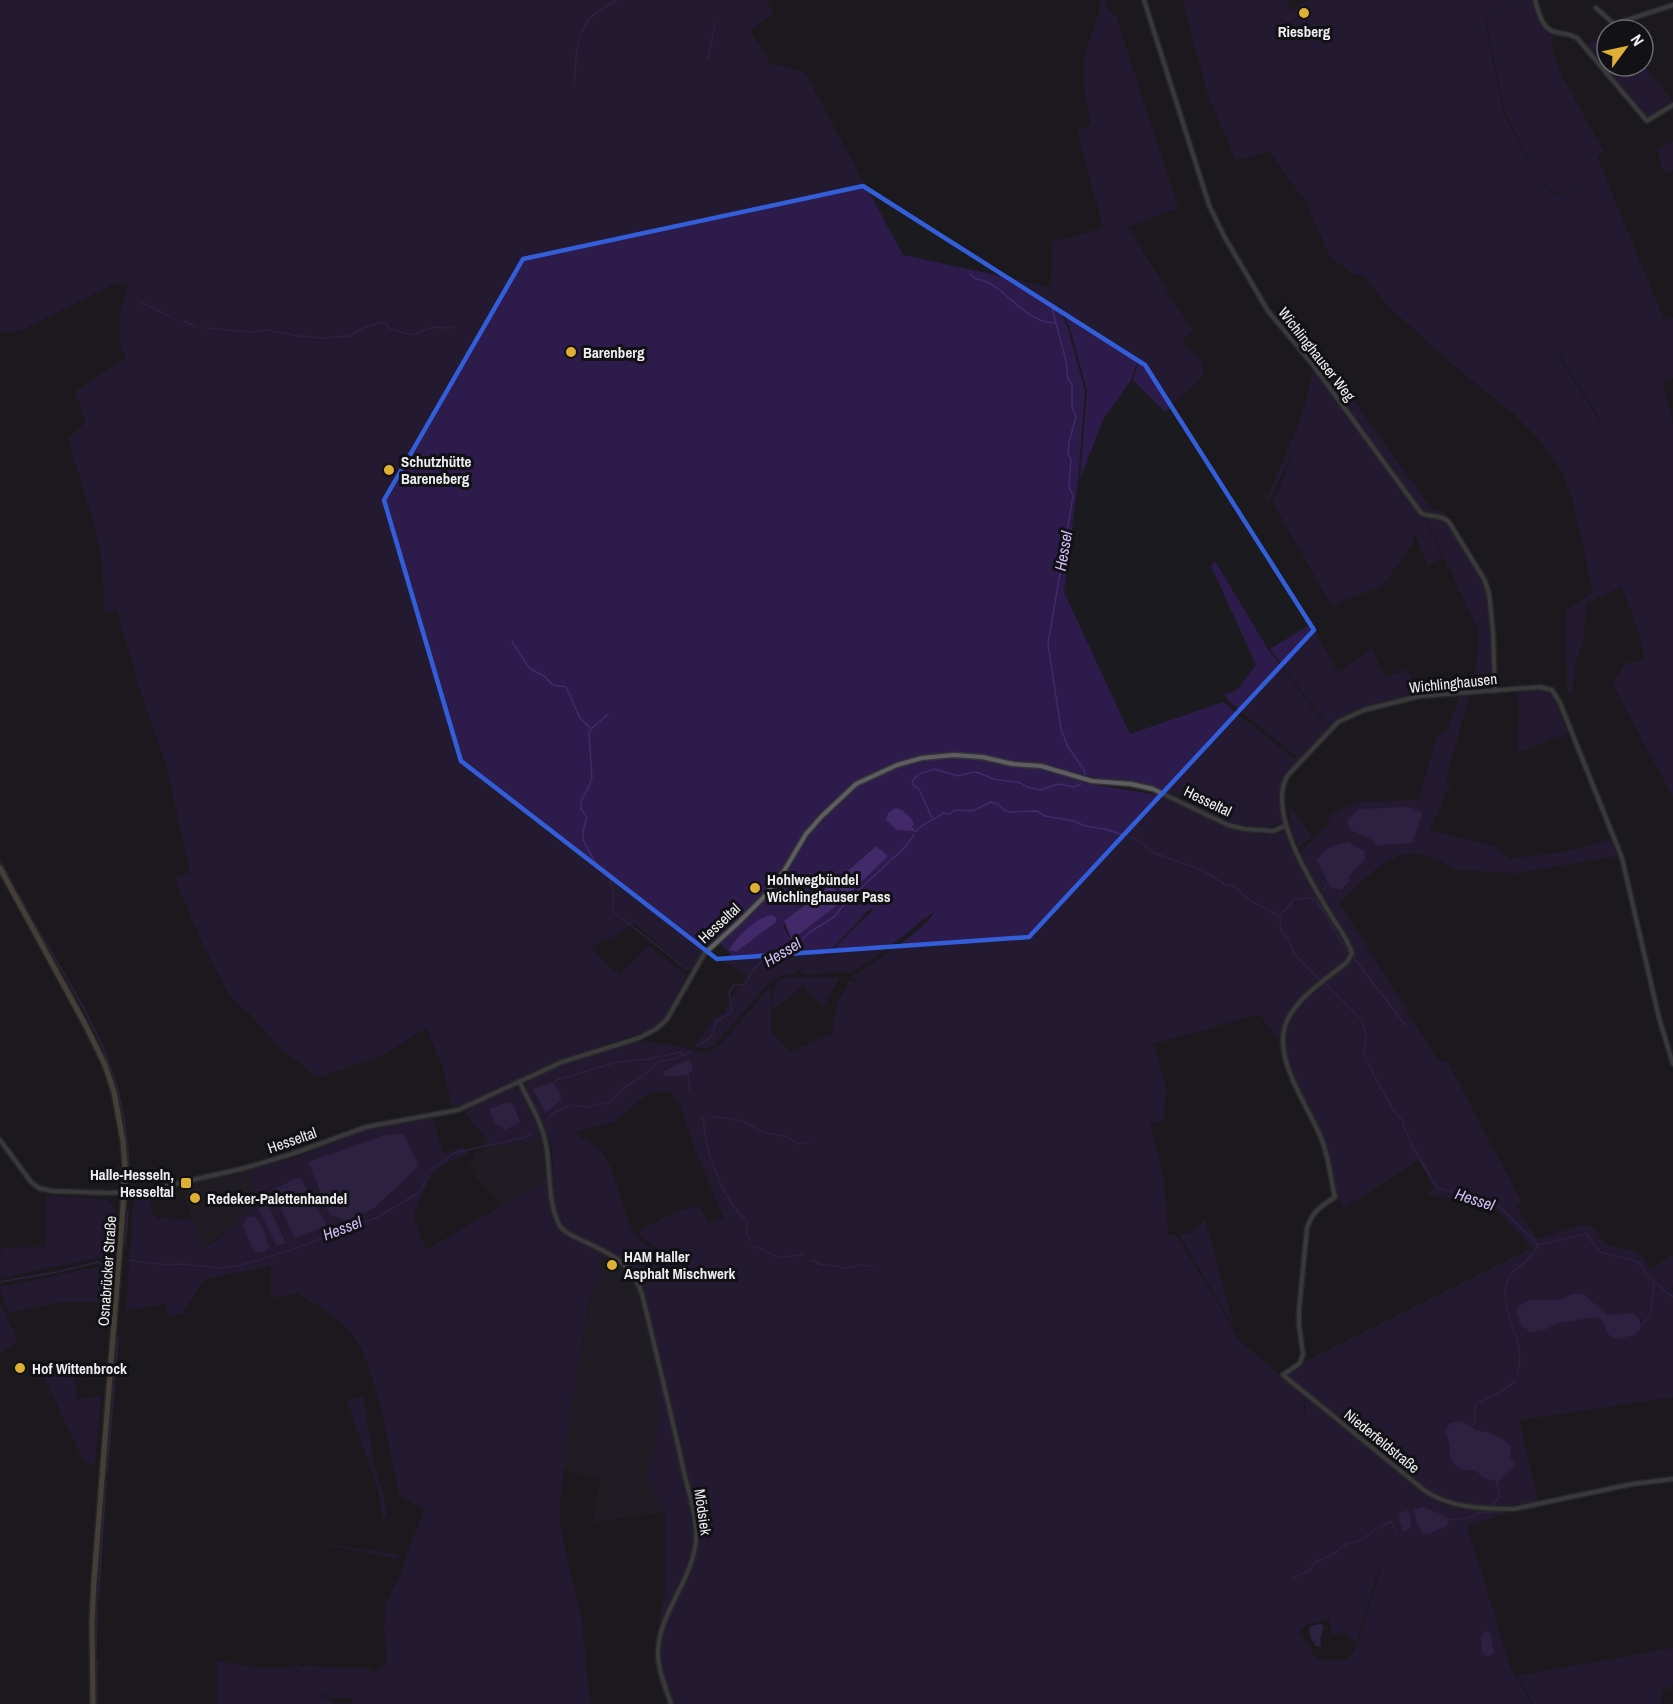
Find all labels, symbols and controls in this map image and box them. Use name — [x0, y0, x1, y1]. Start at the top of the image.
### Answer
marker: Riesberg — [1297, 6, 1311, 20]
north arrow — [1595, 18, 1655, 78]
place label: Riesberg — [1278, 21, 1331, 42]
text: N — [1626, 30, 1649, 50]
street label: Wichlinghauser Weg — [1274, 303, 1360, 405]
place label: Barenberg — [583, 342, 645, 363]
marker: Barenberg — [564, 345, 578, 359]
place label: Schutzhütte Bareneberg — [401, 451, 472, 489]
marker: Schutzhütte Bareneberg — [382, 463, 396, 477]
water label: Hessel — [1049, 528, 1078, 573]
street label: Wichlinghausen — [1408, 668, 1498, 698]
street label: Hesseltal — [1181, 780, 1235, 822]
place label: Hohlwegbündel Wichlinghauser Pass — [767, 869, 891, 907]
marker: Hohlwegbündel Wichlinghauser Pass — [748, 881, 762, 895]
street label: Hesseltal — [693, 898, 745, 948]
water label: Hessel — [759, 932, 806, 972]
street label: Hesseltal — [265, 1122, 319, 1158]
place label: Halle-Hesseln, Hesseltal — [90, 1164, 174, 1202]
marker: Halle-Hesseln, Hesseltal — [179, 1176, 193, 1190]
water label: Hessel — [1453, 1182, 1498, 1216]
place label: Redeker-Palettenhandel — [207, 1188, 347, 1209]
marker: Redeker-Palettenhandel — [188, 1191, 202, 1205]
water label: Hessel — [319, 1210, 366, 1245]
street label: Osnabrücker Straße — [93, 1215, 121, 1327]
place label: HAM Haller Asphalt Mischwerk — [624, 1246, 736, 1284]
marker: HAM Haller Asphalt Mischwerk — [605, 1258, 619, 1272]
place label: Hof Wittenbrock — [32, 1358, 127, 1379]
marker: Hof Wittenbrock — [13, 1361, 27, 1375]
street label: Niederfeldstraße — [1340, 1404, 1424, 1478]
street label: Mödsiek — [689, 1488, 717, 1537]

